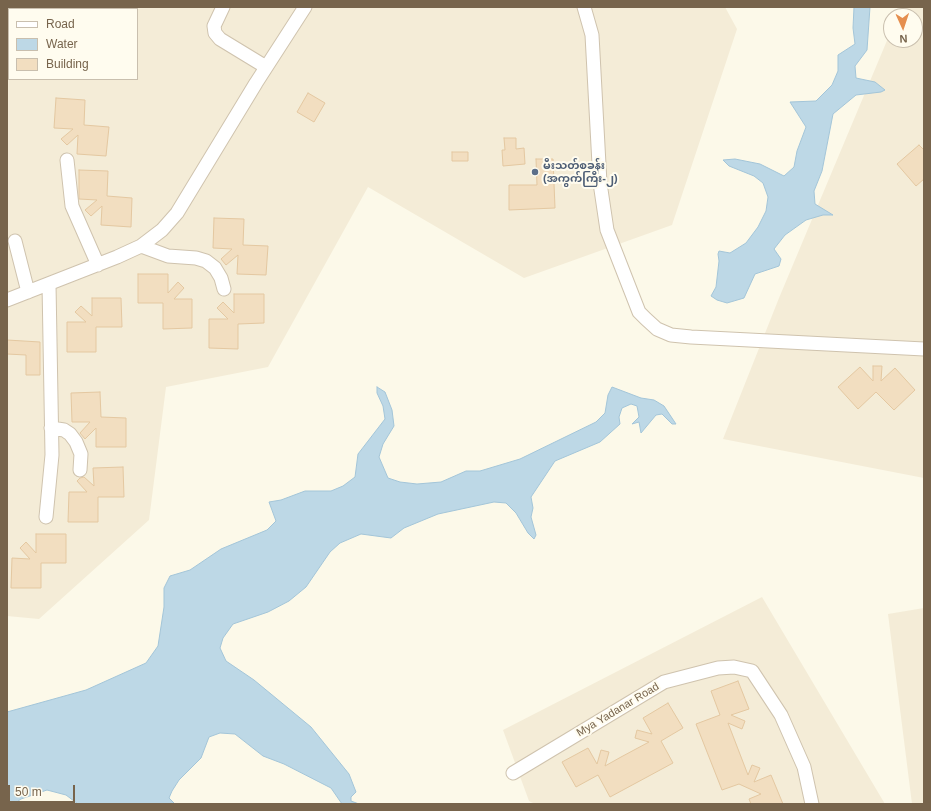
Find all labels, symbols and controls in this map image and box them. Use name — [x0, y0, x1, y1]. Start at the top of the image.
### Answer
legend — [8, 8, 138, 80]
north arrow — [883, 8, 923, 48]
text: Road — [46, 17, 75, 31]
text: N — [899, 33, 908, 45]
text: Water — [46, 37, 78, 51]
text: Building — [46, 57, 89, 71]
place label: မီးသတ်စခန်း (အကွက်ကြီး-၂) — [543, 159, 618, 185]
marker: မီးသတ်စခန်း (အကွက်ကြီး-၂) — [530, 167, 540, 177]
street label: Mya Yadanar Road — [574, 680, 662, 740]
scale bar — [10, 777, 77, 803]
text: 50 m — [15, 785, 42, 799]

